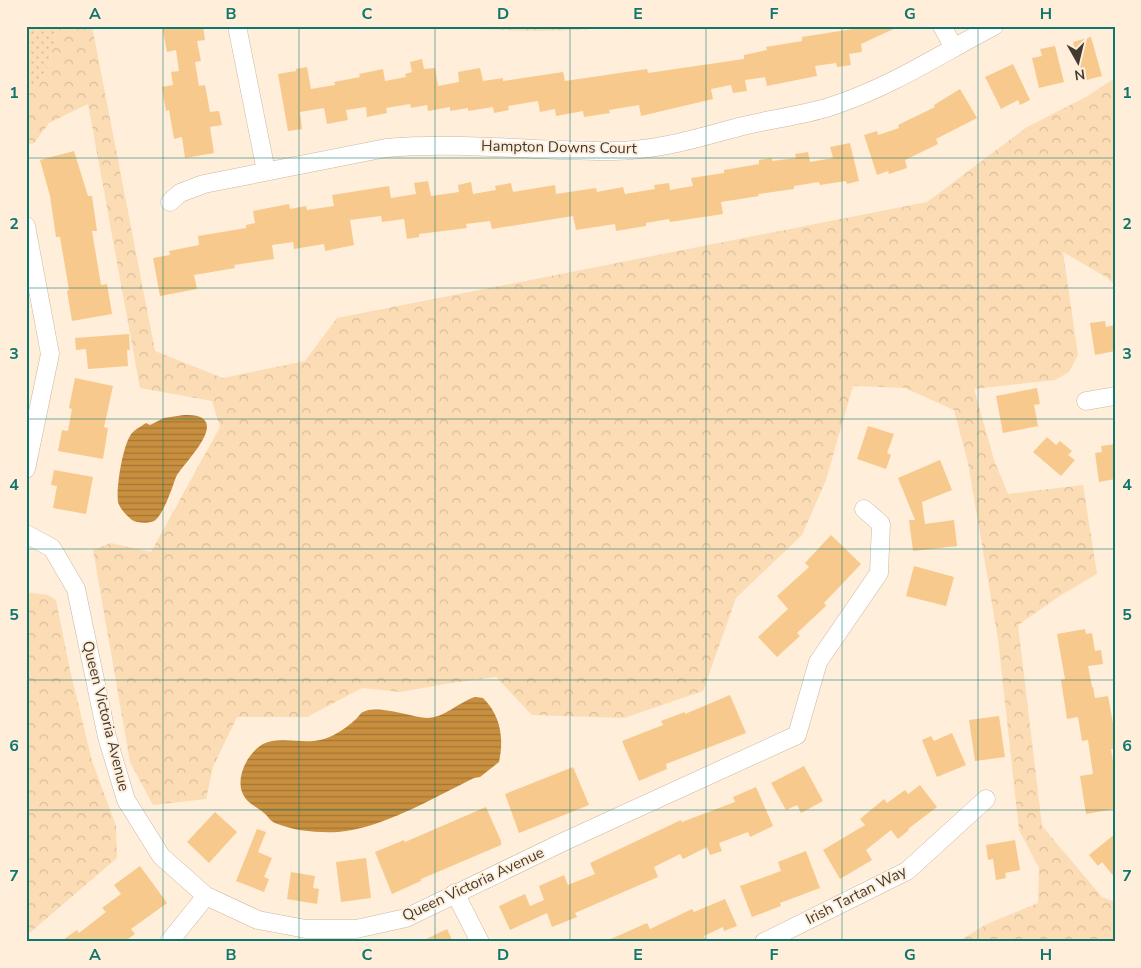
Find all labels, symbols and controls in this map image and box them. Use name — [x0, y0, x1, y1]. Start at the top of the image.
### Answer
text: A — [89, 3, 101, 25]
text: B — [225, 3, 237, 25]
text: C — [362, 3, 373, 25]
text: D — [497, 3, 509, 25]
text: E — [633, 3, 643, 25]
text: F — [770, 3, 779, 25]
text: G — [904, 3, 916, 25]
text: H — [1040, 3, 1052, 25]
north arrow — [1054, 38, 1104, 88]
text: N — [1073, 64, 1086, 85]
text: 1 — [9, 82, 19, 104]
text: 1 — [1122, 82, 1132, 104]
street label: Hampton Downs Court — [481, 136, 638, 158]
text: 2 — [9, 213, 19, 235]
text: 2 — [1122, 213, 1132, 235]
text: 3 — [9, 343, 19, 365]
text: 3 — [1122, 343, 1132, 365]
text: 4 — [9, 474, 19, 496]
text: 4 — [1122, 474, 1132, 496]
text: 5 — [9, 604, 19, 626]
text: 5 — [1122, 604, 1132, 626]
street label: Queen Victoria Avenue — [78, 639, 134, 793]
text: 6 — [9, 735, 19, 757]
text: 6 — [1122, 735, 1132, 757]
street label: Queen Victoria Avenue — [399, 842, 547, 926]
street label: Irish Tartan Way — [802, 861, 910, 929]
text: 7 — [9, 865, 19, 887]
text: 7 — [1122, 865, 1132, 887]
text: A — [89, 944, 101, 966]
text: B — [225, 944, 237, 966]
text: C — [362, 944, 373, 966]
text: D — [497, 944, 509, 966]
text: E — [633, 944, 643, 966]
text: F — [770, 944, 779, 966]
text: G — [904, 944, 916, 966]
text: H — [1040, 944, 1052, 966]

